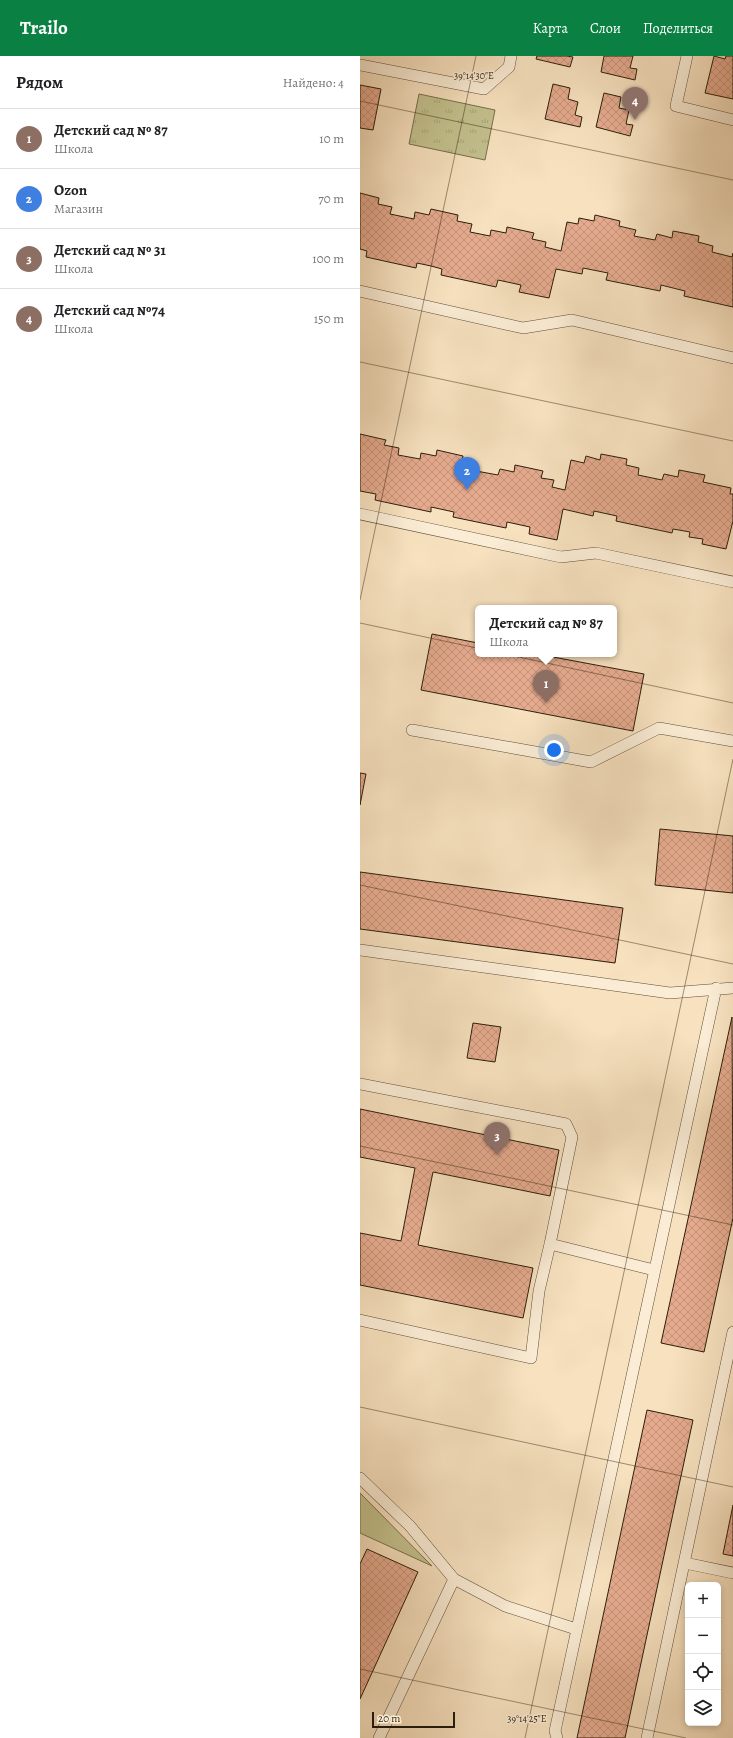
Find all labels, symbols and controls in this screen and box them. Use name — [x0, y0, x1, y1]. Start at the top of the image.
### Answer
text: Trailo — [20, 15, 68, 41]
text: Карта — [533, 19, 568, 38]
text: Слои — [590, 19, 621, 38]
text: Поделиться — [643, 19, 713, 38]
text: 39°14'30"E — [454, 69, 494, 82]
text: Рядом — [16, 71, 63, 94]
text: Найдено: 4 — [283, 74, 344, 91]
pin: 4 — [622, 87, 648, 120]
text: Детский сад № 87 — [54, 120, 168, 140]
text: 1 — [27, 130, 31, 147]
text: 10 m — [319, 130, 344, 147]
text: Школа — [54, 140, 93, 157]
text: Ozon — [54, 180, 87, 200]
text: 2 — [26, 190, 32, 207]
text: 70 m — [318, 190, 344, 207]
text: Магазин — [54, 200, 103, 217]
text: Детский сад № 31 — [54, 240, 166, 260]
text: 3 — [26, 250, 32, 267]
text: 100 m — [312, 250, 344, 267]
text: Школа — [54, 260, 93, 277]
text: Детский сад №74 — [54, 300, 165, 320]
text: 4 — [26, 310, 32, 327]
text: 150 m — [314, 310, 344, 327]
text: Школа — [54, 320, 93, 337]
pin: 2 — [454, 457, 480, 490]
popup — [475, 605, 617, 657]
text: Детский сад № 87 — [489, 613, 603, 633]
text: Школа — [489, 633, 528, 650]
pin: 1 — [533, 670, 559, 703]
your location — [544, 740, 564, 760]
pin: 3 — [484, 1122, 510, 1155]
map controls — [685, 1582, 721, 1726]
button: + — [685, 1582, 721, 1618]
button: − — [685, 1618, 721, 1654]
button: locate — [685, 1654, 721, 1690]
button: layers — [685, 1690, 721, 1726]
scale bar — [372, 1710, 455, 1729]
text: 20 m — [378, 1711, 400, 1726]
text: 39°14'25"E — [507, 1712, 547, 1725]

